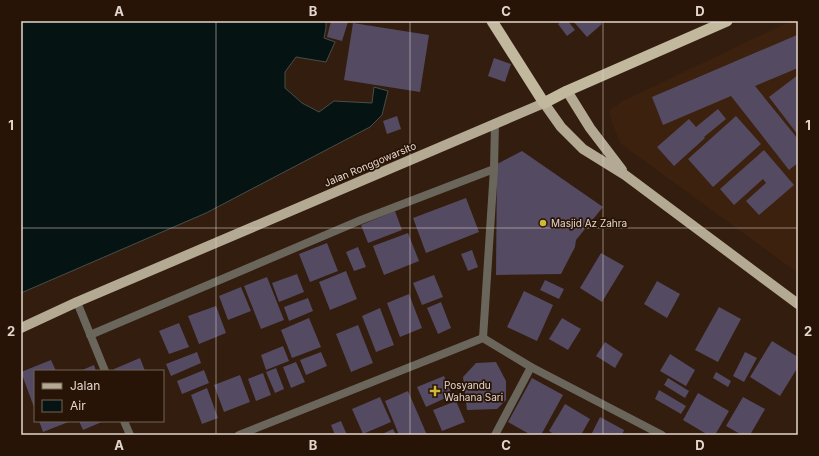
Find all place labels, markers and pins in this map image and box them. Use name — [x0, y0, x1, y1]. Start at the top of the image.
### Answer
place label: Masjid Az Zahra — [551, 217, 627, 229]
marker: Masjid Az Zahra — [538, 218, 548, 228]
place label: Posyandu Wahana Sari — [444, 379, 503, 403]
marker: Posyandu Wahana Sari — [429, 385, 441, 397]

